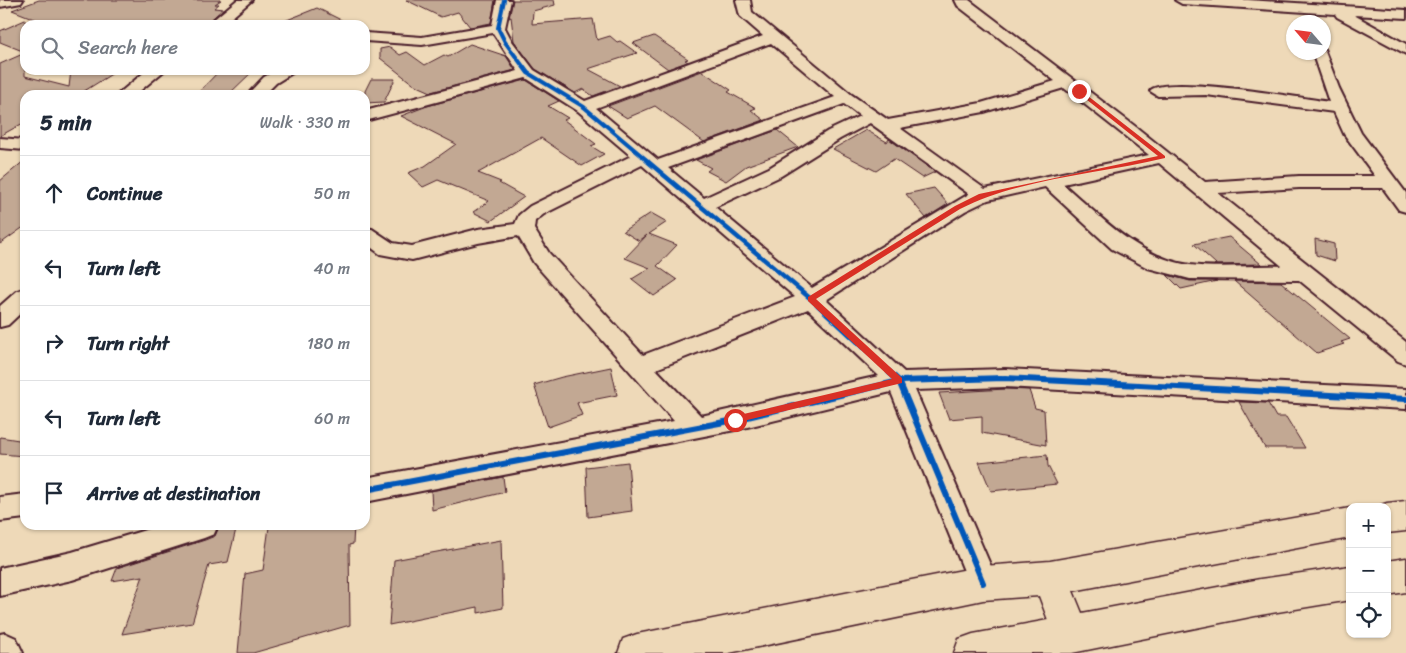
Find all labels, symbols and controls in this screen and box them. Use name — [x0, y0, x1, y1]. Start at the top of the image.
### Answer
north arrow — [1286, 15, 1331, 60]
search box — [20, 20, 370, 75]
text: Search here — [78, 31, 178, 64]
icon: search — [38, 34, 66, 62]
route end — [1068, 80, 1091, 103]
text: 5 min — [40, 104, 92, 142]
text: Walk · 330 m — [260, 108, 350, 137]
text: Continue — [87, 177, 163, 210]
icon: ahead — [40, 179, 68, 207]
text: 50 m — [314, 179, 350, 208]
text: Turn left — [87, 252, 160, 285]
icon: left — [40, 254, 68, 282]
text: 40 m — [313, 254, 350, 283]
text: Turn right — [87, 327, 169, 360]
icon: right — [40, 329, 68, 357]
text: 180 m — [307, 329, 350, 358]
text: Turn left — [87, 402, 160, 435]
icon: left — [40, 404, 68, 432]
text: 60 m — [314, 404, 350, 433]
route start — [724, 409, 747, 432]
text: Arrive at destination — [87, 477, 260, 510]
icon: arrive — [40, 479, 68, 507]
map controls — [1346, 503, 1391, 638]
button: + — [1346, 503, 1391, 548]
button: − — [1346, 548, 1391, 593]
button: locate — [1346, 593, 1391, 638]

